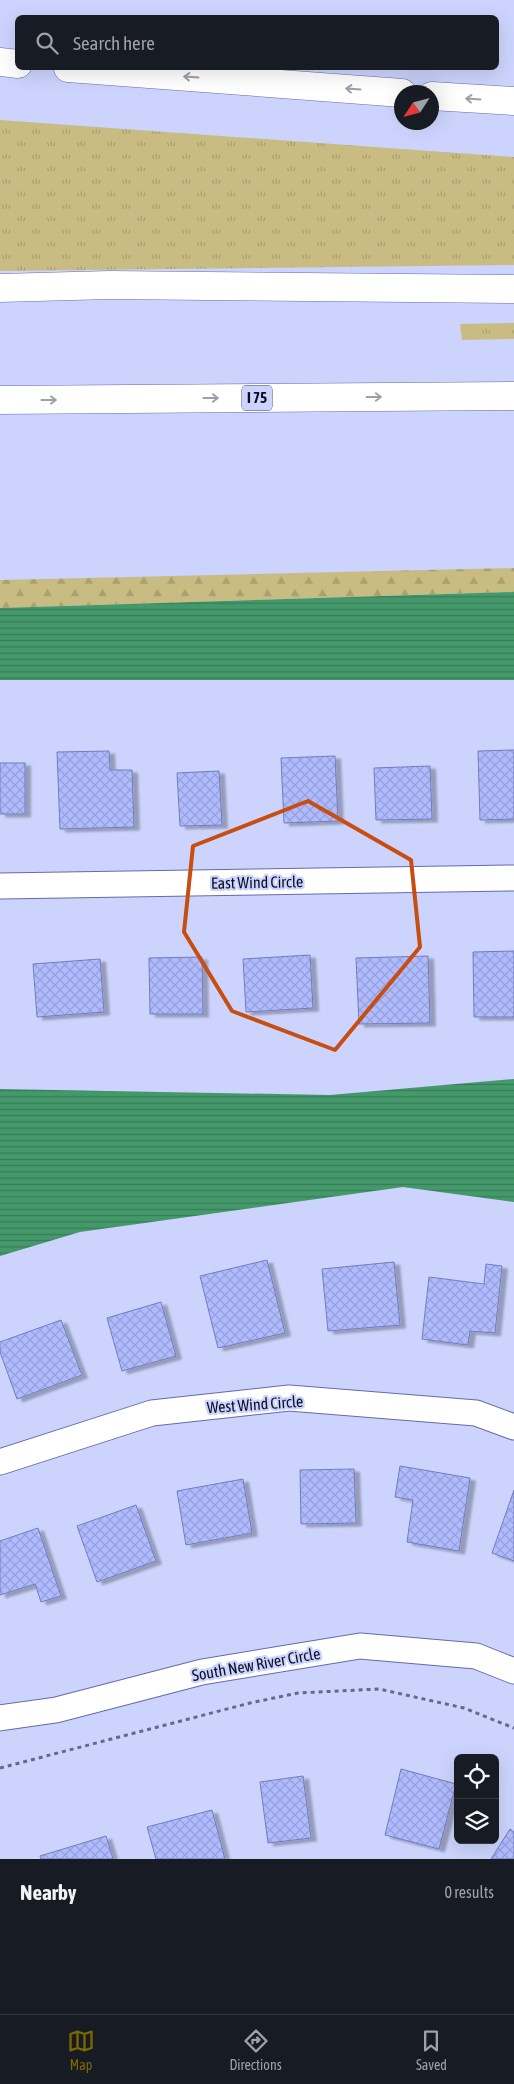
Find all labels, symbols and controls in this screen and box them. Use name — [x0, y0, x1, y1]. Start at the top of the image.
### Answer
search box — [15, 15, 499, 70]
icon: search — [33, 29, 61, 57]
text: Search here — [73, 32, 155, 54]
one-way arrow — [183, 72, 199, 82]
one-way arrow — [345, 85, 361, 94]
north arrow — [394, 85, 439, 130]
one-way arrow — [465, 94, 481, 103]
road number: I 75 — [242, 386, 272, 410]
one-way arrow — [365, 392, 381, 402]
one-way arrow — [202, 393, 219, 403]
one-way arrow — [40, 395, 56, 405]
street label: East Wind Circle — [211, 872, 303, 892]
street label: West Wind Circle — [206, 1392, 304, 1416]
street label: South New River Circle — [190, 1644, 322, 1684]
map controls — [454, 1754, 499, 1844]
button: locate — [454, 1754, 499, 1799]
button: layers — [454, 1799, 499, 1844]
text: Nearby — [20, 1880, 76, 1904]
text: 0 results — [444, 1883, 494, 1901]
tab: Map — [67, 2027, 95, 2073]
tab: Directions — [229, 2027, 282, 2073]
tab: Saved — [416, 2027, 447, 2073]

